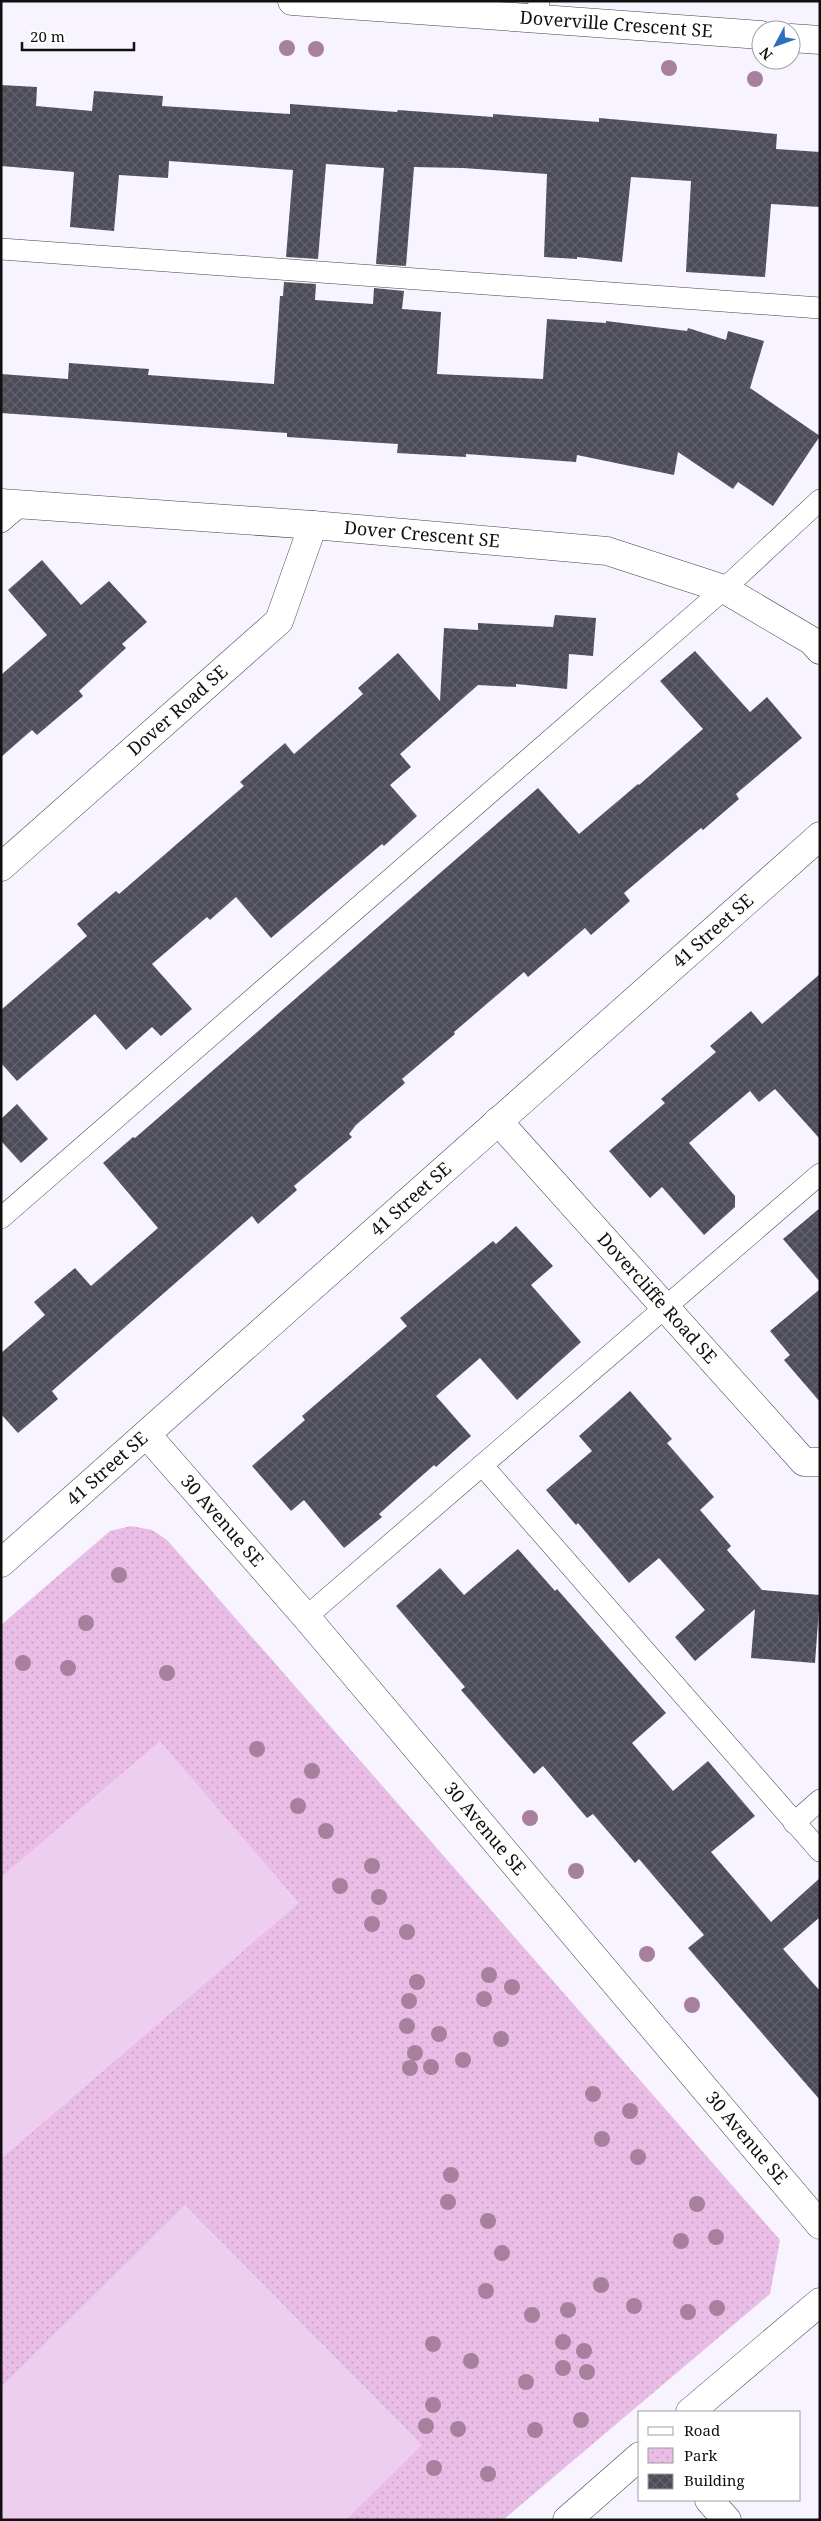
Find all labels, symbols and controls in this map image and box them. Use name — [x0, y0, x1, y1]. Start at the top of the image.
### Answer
street label: Doverville Crescent SE — [519, 5, 713, 42]
scale bar — [22, 20, 135, 52]
north arrow — [751, 20, 801, 70]
text: 20 m — [30, 26, 65, 46]
text: N — [755, 43, 777, 64]
street label: Dover Crescent SE — [343, 515, 501, 552]
street label: Dover Road SE — [122, 659, 232, 761]
street label: 41 Street SE — [667, 888, 758, 973]
street label: 41 Street SE — [365, 1156, 456, 1241]
street label: Dovercliffe Road SE — [593, 1227, 723, 1368]
street label: 41 Street SE — [61, 1426, 152, 1510]
street label: 30 Avenue SE — [176, 1469, 270, 1571]
street label: 30 Avenue SE — [440, 1777, 532, 1880]
street label: 30 Avenue SE — [701, 2086, 794, 2189]
legend — [638, 2411, 801, 2501]
text: Road — [684, 2420, 720, 2440]
text: Park — [684, 2445, 718, 2465]
text: Building — [684, 2470, 745, 2490]

